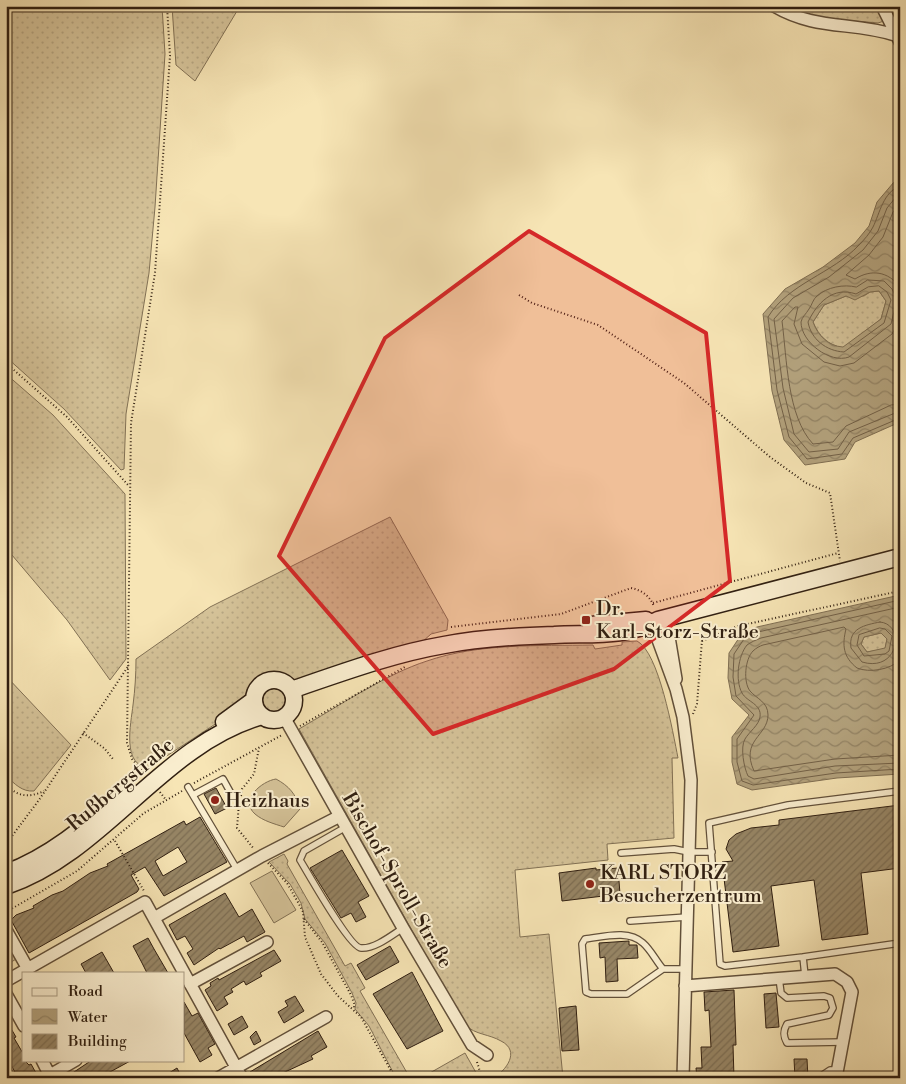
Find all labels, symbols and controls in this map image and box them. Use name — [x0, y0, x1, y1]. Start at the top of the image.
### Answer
place label: Dr. Karl-Storz-Straße — [596, 597, 759, 645]
marker: Dr. Karl-Storz-Straße — [580, 614, 592, 626]
street label: Rußbergstraße — [62, 733, 180, 837]
street label: Bischof-Sproll-Straße — [336, 787, 457, 973]
place label: Heizhaus — [225, 789, 310, 814]
marker: Heizhaus — [209, 794, 221, 806]
place label: KARL STORZ Besucherzentrum — [599, 861, 762, 909]
marker: KARL STORZ Besucherzentrum — [584, 878, 596, 890]
legend — [22, 972, 185, 1062]
text: Road — [68, 982, 103, 1001]
text: Water — [67, 1008, 108, 1027]
text: Building — [67, 1032, 127, 1051]

